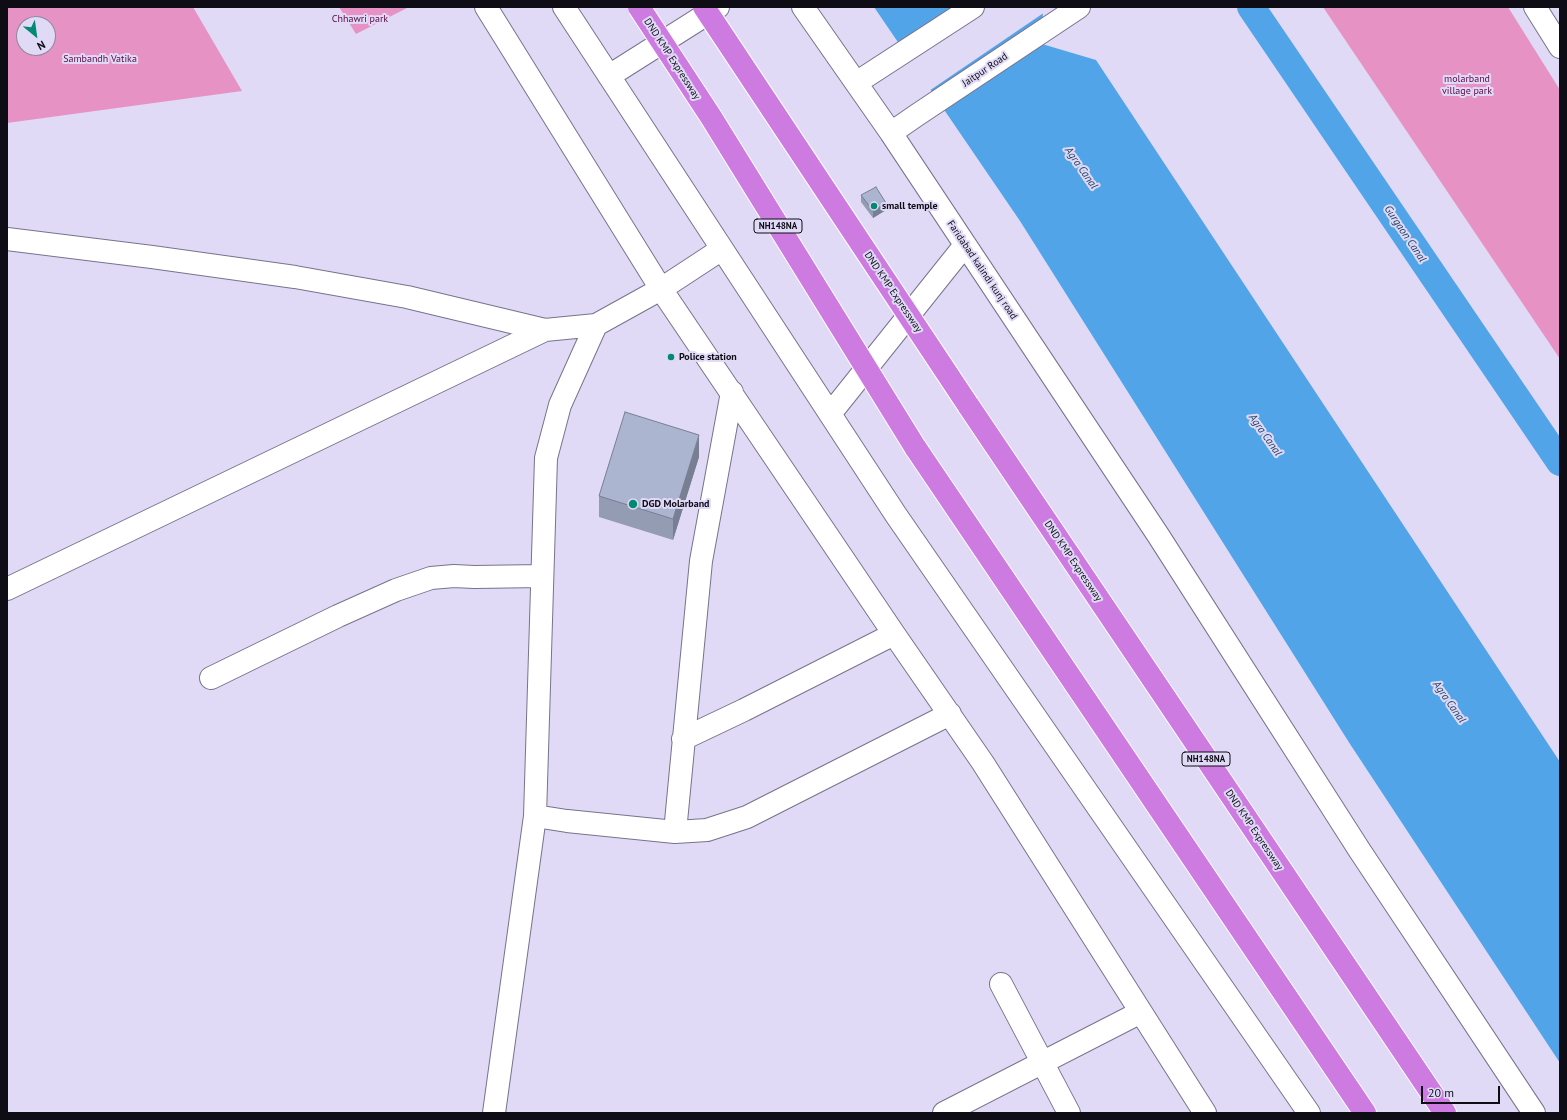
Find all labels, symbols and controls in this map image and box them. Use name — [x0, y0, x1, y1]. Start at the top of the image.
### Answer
park label: Chhawri park — [332, 13, 388, 25]
north arrow — [16, 16, 56, 56]
street label: DND KMP Expressway — [641, 16, 703, 102]
text: N — [35, 38, 48, 53]
street label: Jaitpur Road — [960, 50, 1010, 90]
park label: Sambandh Vatika — [63, 53, 137, 65]
park label: molarband village park — [1442, 73, 1492, 96]
water label: Agra Canal — [1062, 144, 1100, 192]
place label: small temple — [882, 200, 938, 212]
marker: small temple — [869, 201, 879, 211]
water label: Gurgaon Canal — [1381, 203, 1429, 265]
street label: Faridabad kalindi kunj road — [944, 218, 1020, 322]
road number: NH148NA — [754, 219, 802, 233]
street label: DND KMP Expressway — [862, 249, 924, 335]
place label: Police station — [679, 351, 737, 363]
marker: Police station — [666, 352, 676, 362]
water label: Agra Canal — [1246, 411, 1284, 459]
marker: DGD Molarband — [627, 498, 639, 510]
place label: DGD Molarband — [642, 498, 709, 510]
street label: DND KMP Expressway — [1042, 518, 1104, 604]
water label: Agra Canal — [1430, 678, 1468, 726]
road number: NH148NA — [1182, 752, 1230, 766]
street label: DND KMP Expressway — [1223, 787, 1285, 873]
scale bar — [1423, 1078, 1502, 1104]
text: 20 m — [1428, 1085, 1454, 1100]

